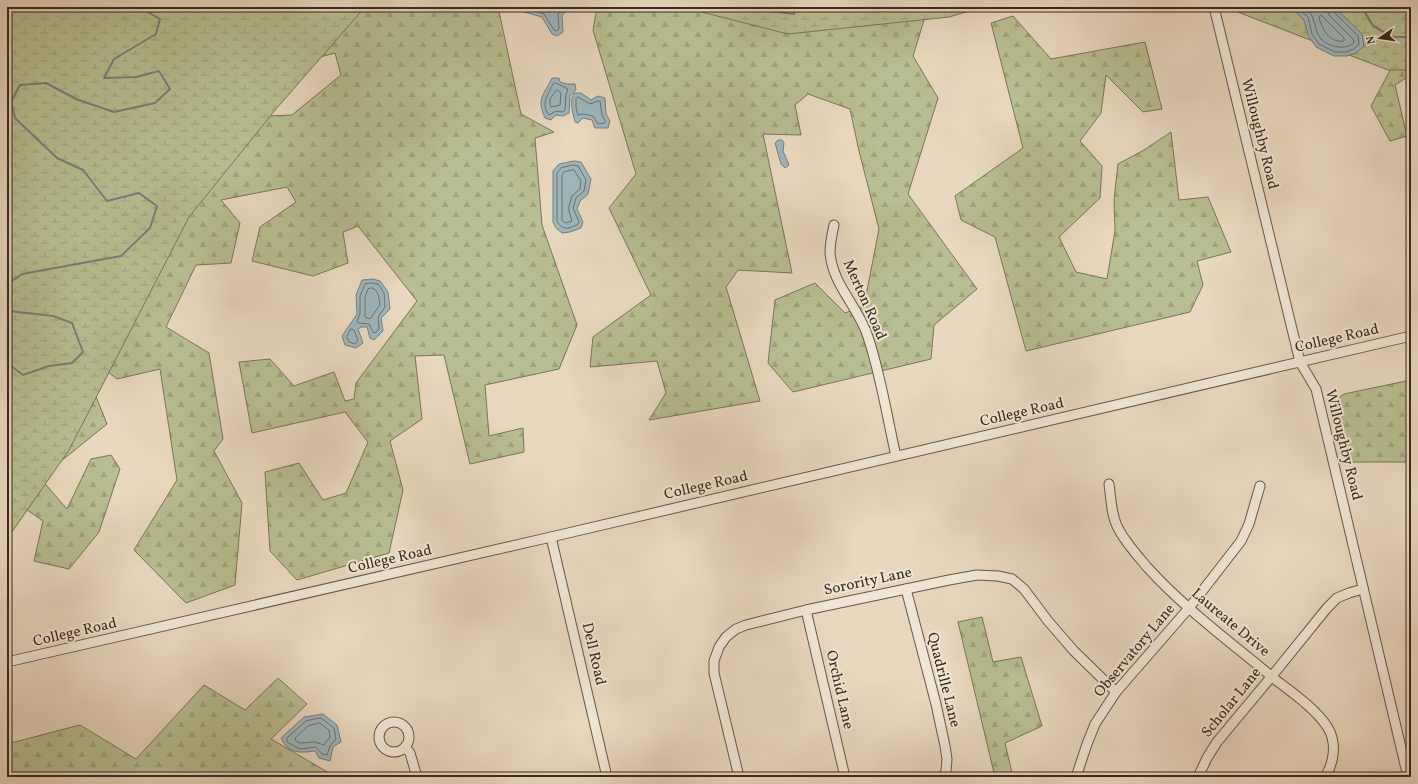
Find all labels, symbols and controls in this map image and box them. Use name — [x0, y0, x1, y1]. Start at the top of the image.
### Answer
north arrow — [1360, 18, 1400, 58]
text: N — [1364, 34, 1380, 45]
street label: Willoughby Road — [1235, 76, 1283, 192]
street label: Merton Road — [837, 256, 891, 344]
street label: College Road — [1293, 319, 1381, 359]
street label: Willoughby Road — [1319, 387, 1367, 503]
street label: College Road — [978, 393, 1066, 433]
street label: College Road — [662, 466, 750, 506]
street label: College Road — [346, 540, 434, 580]
street label: Sorority Lane — [822, 562, 914, 602]
street label: Laureate Drive — [1186, 584, 1274, 662]
street label: Observatory Lane — [1090, 600, 1180, 702]
street label: College Road — [31, 613, 119, 653]
street label: Dell Road — [576, 621, 610, 687]
street label: Quadrille Lane — [921, 630, 965, 730]
street label: Orchid Lane — [820, 648, 858, 732]
street label: Scholar Lane — [1197, 664, 1267, 742]

